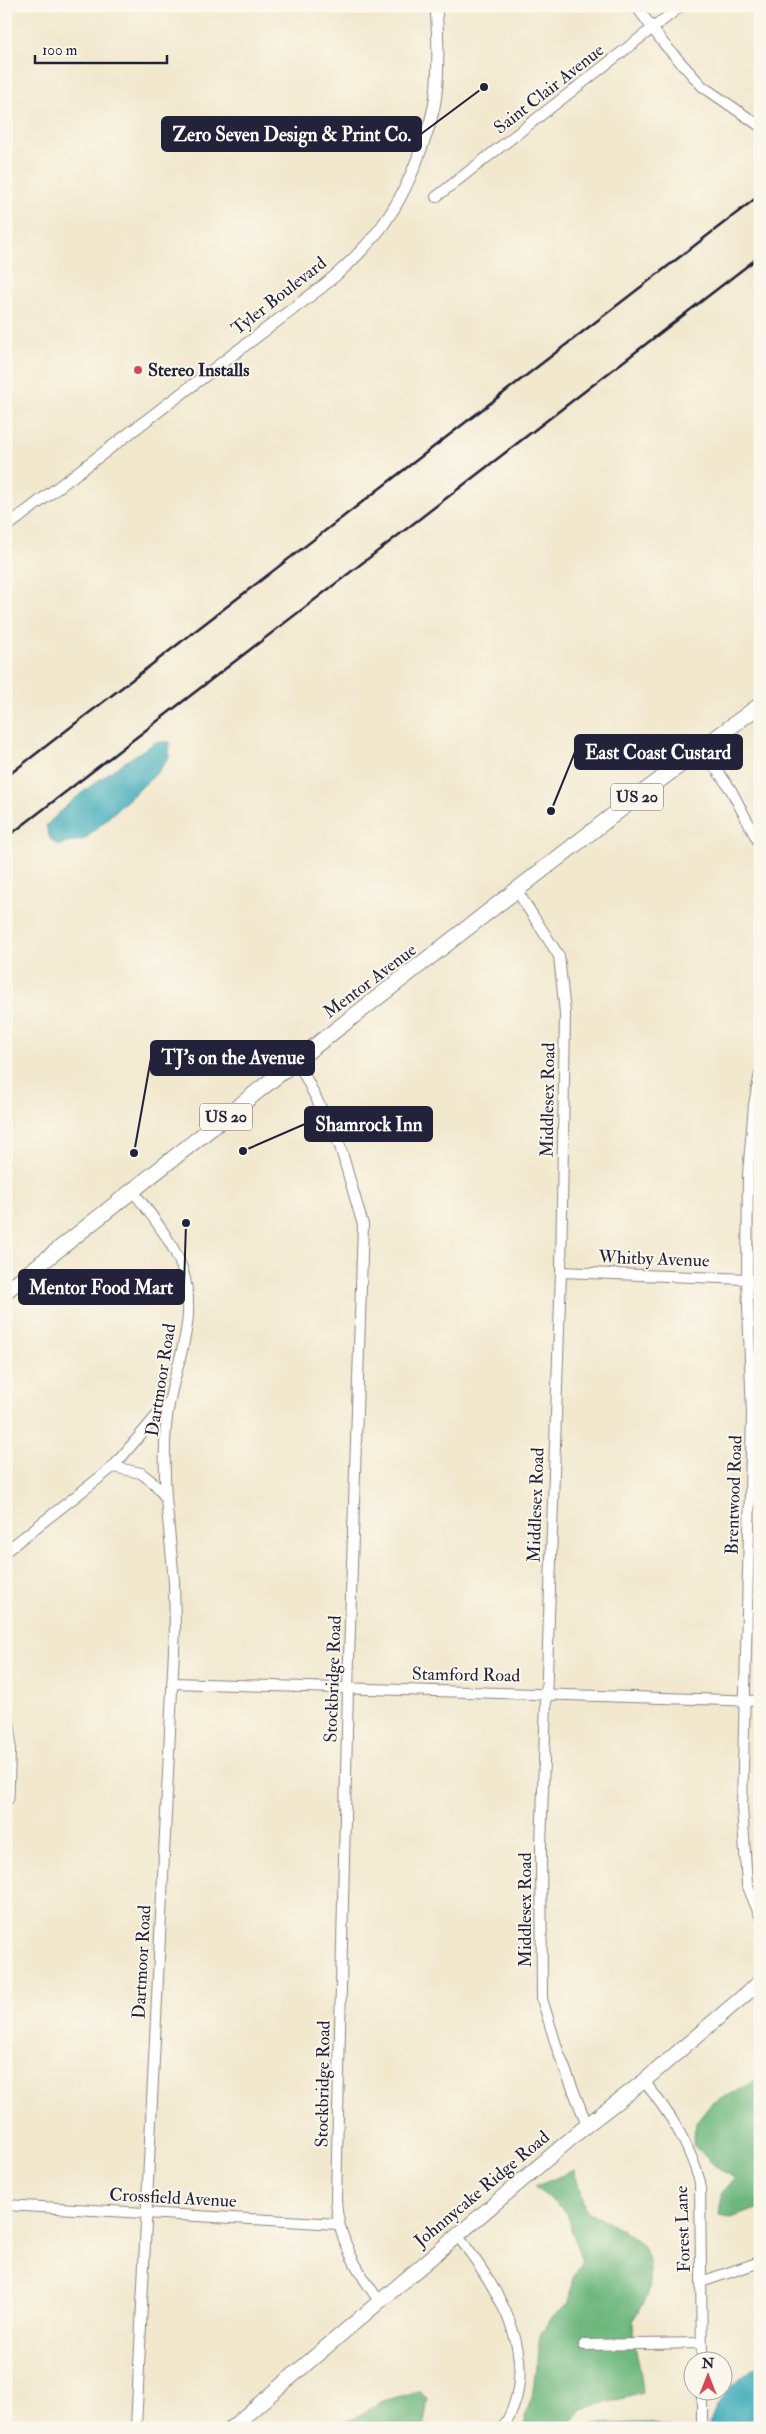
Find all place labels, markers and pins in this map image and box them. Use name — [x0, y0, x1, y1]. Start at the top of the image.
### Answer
callout: Zero Seven Design & Print Co. — [162, 117, 421, 151]
place label: Stereo Installs — [148, 359, 249, 382]
marker: Stereo Installs — [132, 364, 144, 376]
callout: East Coast Custard — [575, 735, 742, 769]
callout: TJ’s on the Avenue — [151, 1041, 314, 1075]
callout: Shamrock Inn — [305, 1107, 432, 1141]
callout: Mentor Food Mart — [19, 1270, 184, 1304]

